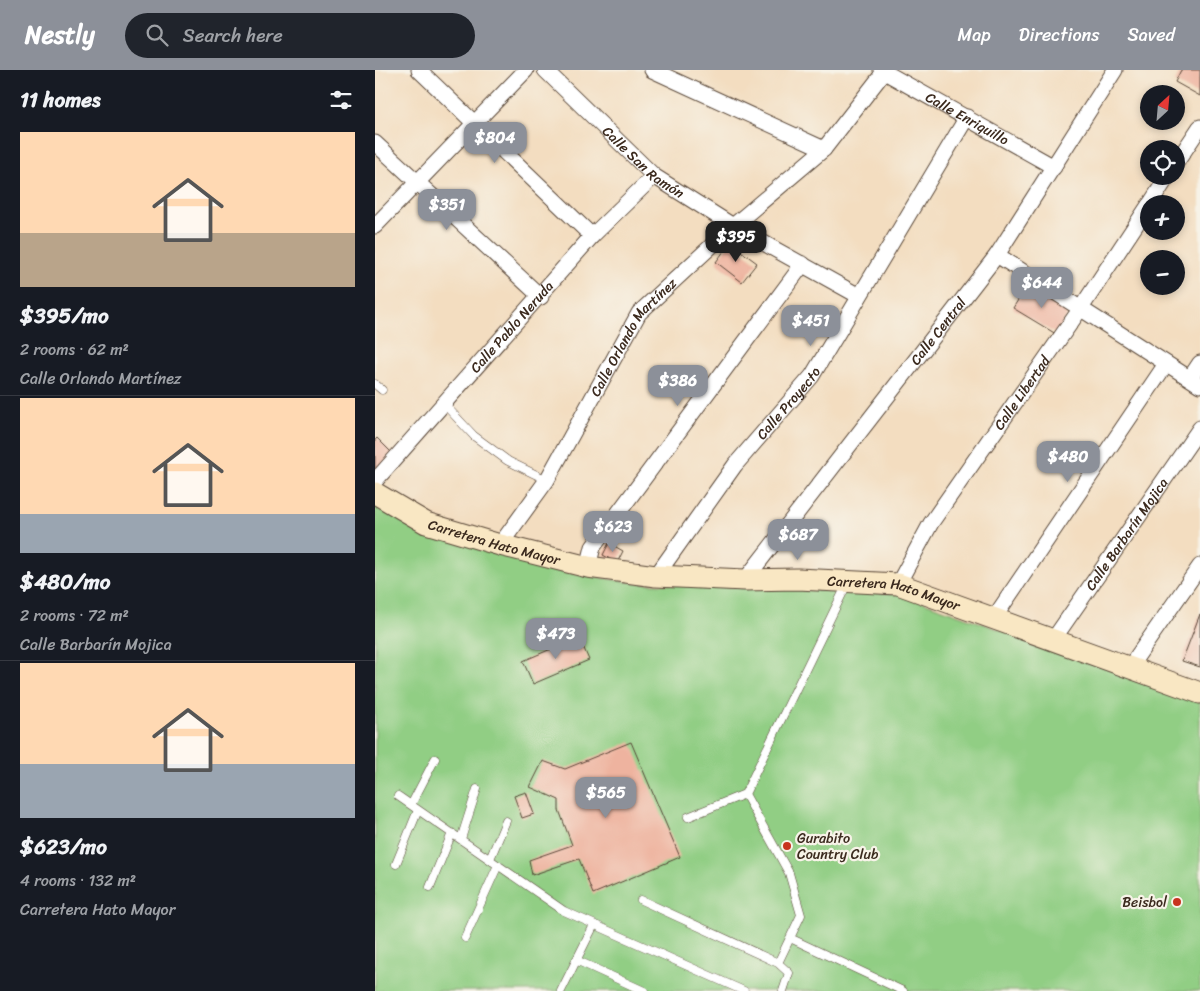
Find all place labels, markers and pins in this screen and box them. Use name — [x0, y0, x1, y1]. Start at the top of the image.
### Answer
pin: $804 — [465, 122, 525, 164]
pin: $351 — [417, 189, 477, 231]
pin: $395 — [706, 220, 766, 263]
pin: $644 — [1012, 266, 1072, 309]
pin: $451 — [781, 304, 841, 347]
pin: $386 — [648, 364, 708, 407]
pin: $480 — [1038, 440, 1098, 483]
pin: $623 — [583, 510, 643, 553]
pin: $687 — [768, 518, 828, 561]
pin: $473 — [526, 618, 586, 660]
pin: $565 — [576, 776, 636, 819]
place label: Gurabito Country Club — [797, 826, 879, 867]
marker: Gurabito Country Club — [781, 840, 793, 852]
place label: Beisbol — [1122, 890, 1168, 915]
marker: Beisbol — [1171, 896, 1183, 908]

